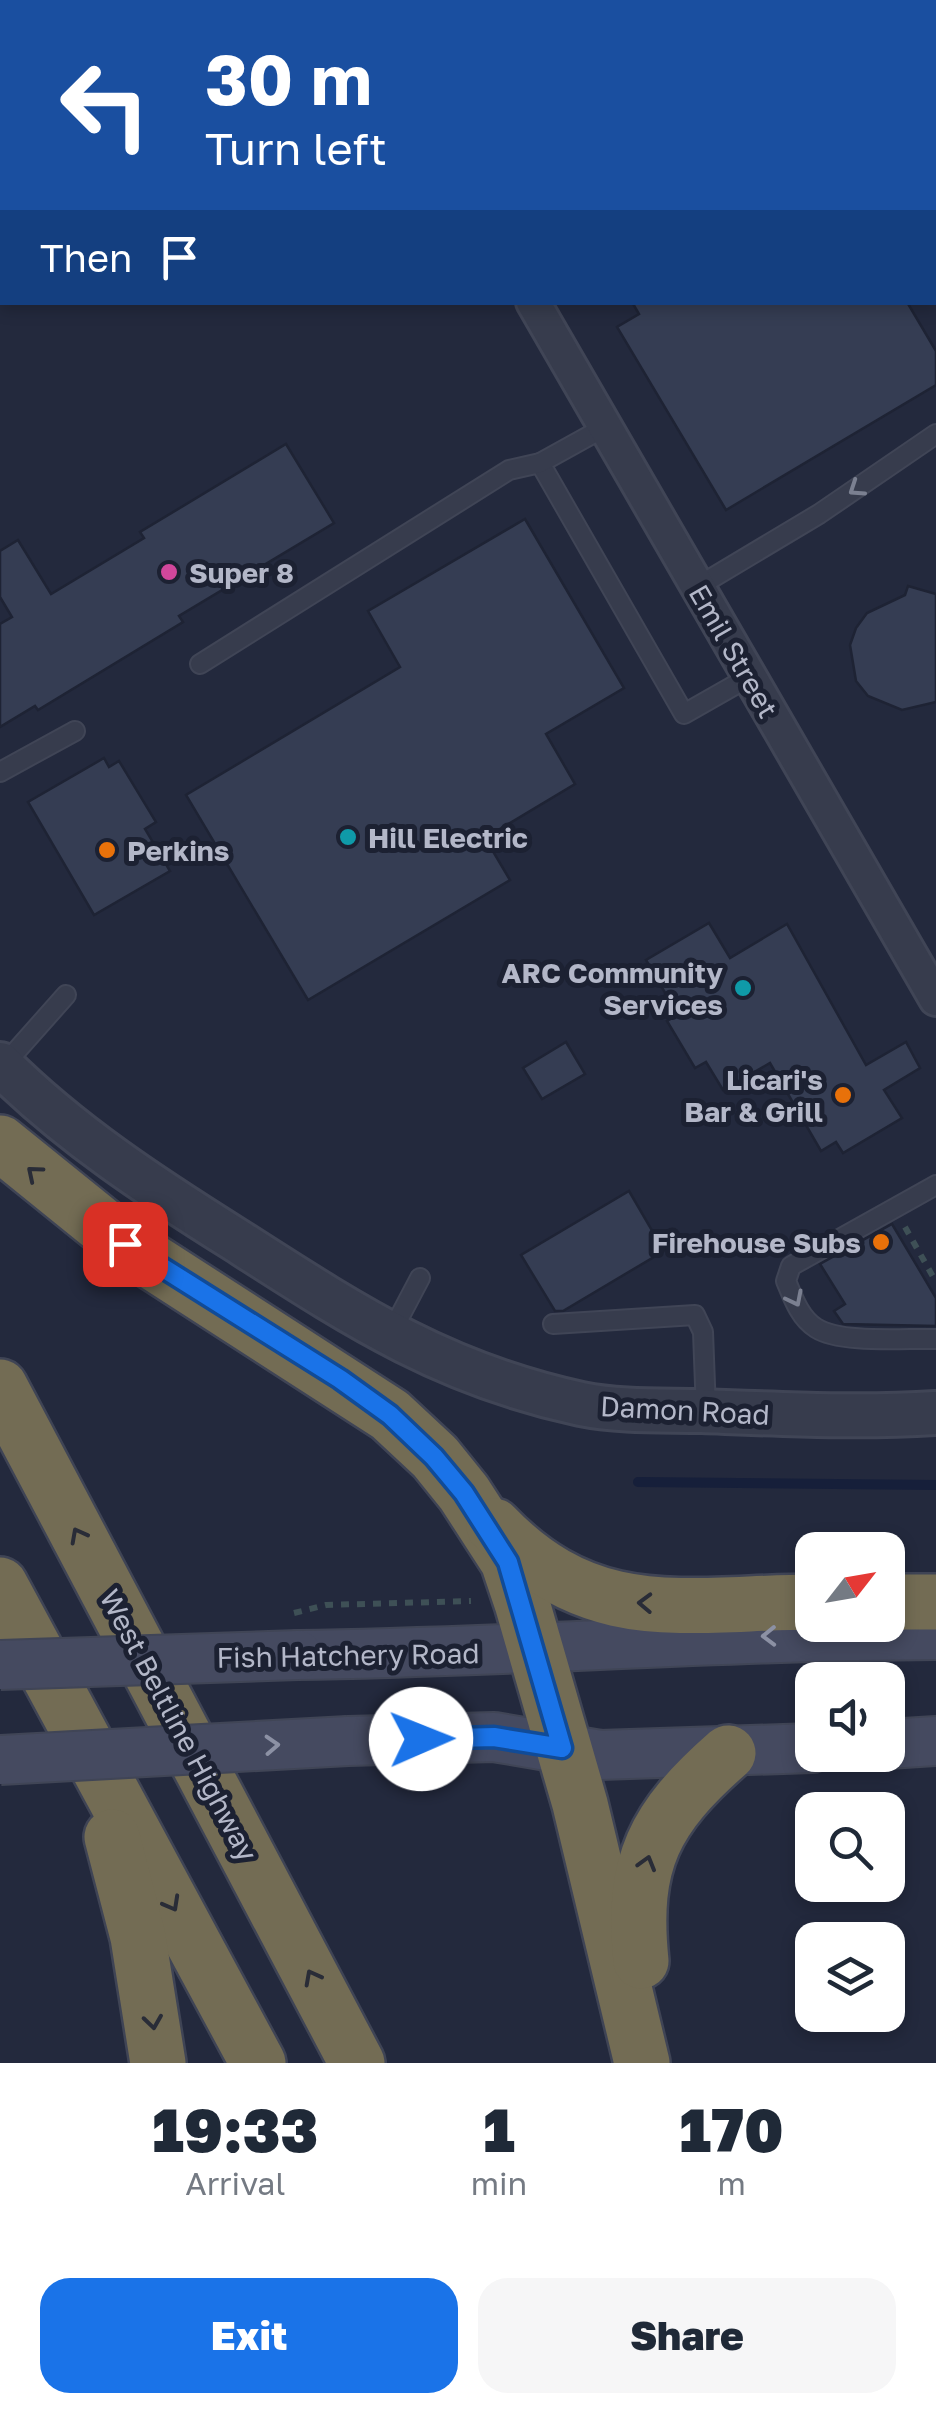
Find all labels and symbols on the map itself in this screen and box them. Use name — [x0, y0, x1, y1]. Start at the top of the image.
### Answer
one-way arrow — [848, 477, 867, 495]
place label: Super 8 — [189, 556, 294, 589]
marker: Super 8 — [158, 561, 180, 583]
street label: Emil Street — [683, 579, 785, 723]
place label: Hill Electric — [368, 821, 528, 854]
marker: Hill Electric — [337, 826, 359, 848]
place label: Perkins — [127, 834, 229, 867]
marker: Perkins — [96, 839, 118, 861]
place label: ARC Community Services — [502, 956, 723, 1021]
marker: ARC Community Services — [732, 977, 754, 999]
place label: Licari's Bar & Grill — [684, 1063, 823, 1128]
marker: Licari's Bar & Grill — [832, 1084, 854, 1106]
one-way arrow — [28, 1167, 46, 1185]
pin — [83, 1202, 168, 1287]
place label: Firehouse Subs — [652, 1226, 861, 1259]
marker: Firehouse Subs — [870, 1231, 892, 1253]
one-way arrow — [783, 1289, 802, 1307]
street label: Damon Road — [599, 1389, 771, 1431]
one-way arrow — [71, 1527, 90, 1545]
north arrow — [795, 1532, 905, 1642]
street label: West Beltline Highway — [93, 1584, 265, 1867]
one-way arrow — [637, 1593, 653, 1614]
one-way arrow — [760, 1626, 776, 1647]
street label: Fish Hatchery Road — [216, 1636, 480, 1674]
position arrow — [369, 1687, 473, 1791]
one-way arrow — [265, 1735, 281, 1756]
one-way arrow — [635, 1856, 656, 1873]
one-way arrow — [159, 1893, 179, 1911]
one-way arrow — [305, 1969, 324, 1987]
one-way arrow — [142, 2014, 163, 2030]

